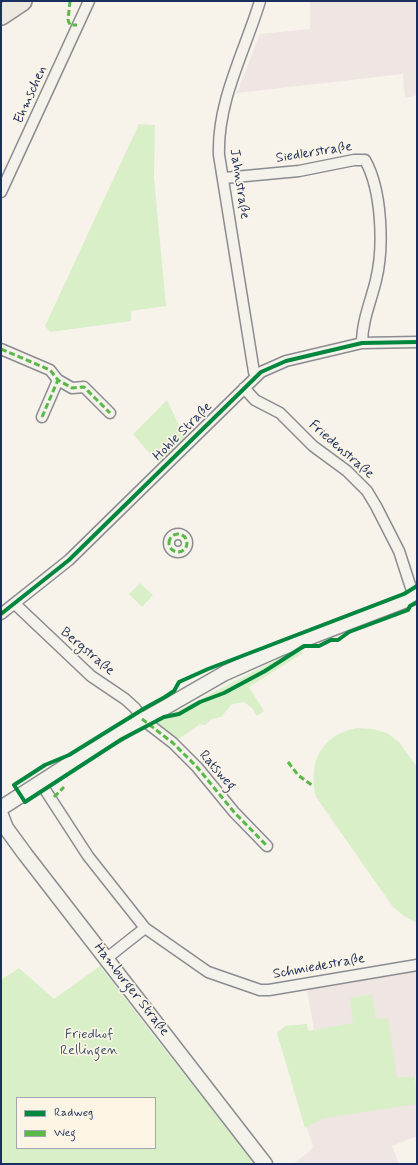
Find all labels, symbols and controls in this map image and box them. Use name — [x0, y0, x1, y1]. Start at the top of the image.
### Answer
street label: Ehmschen — [11, 63, 51, 127]
street label: Siedlerstraße — [275, 139, 353, 167]
street label: Jahnstraße — [225, 148, 253, 220]
street label: Hohle Straße — [150, 399, 216, 465]
street label: Friedenstraße — [305, 417, 377, 483]
street label: Bergstraße — [56, 624, 118, 680]
street label: Ratsweg — [195, 747, 239, 795]
street label: Hamburger Straße — [90, 940, 172, 1040]
street label: Schmiedestraße — [272, 951, 366, 983]
park label: Friedhof Rellingen — [60, 1027, 118, 1060]
legend — [16, 1097, 156, 1149]
text: Radweg — [54, 1105, 93, 1121]
text: Weg — [54, 1125, 76, 1141]

